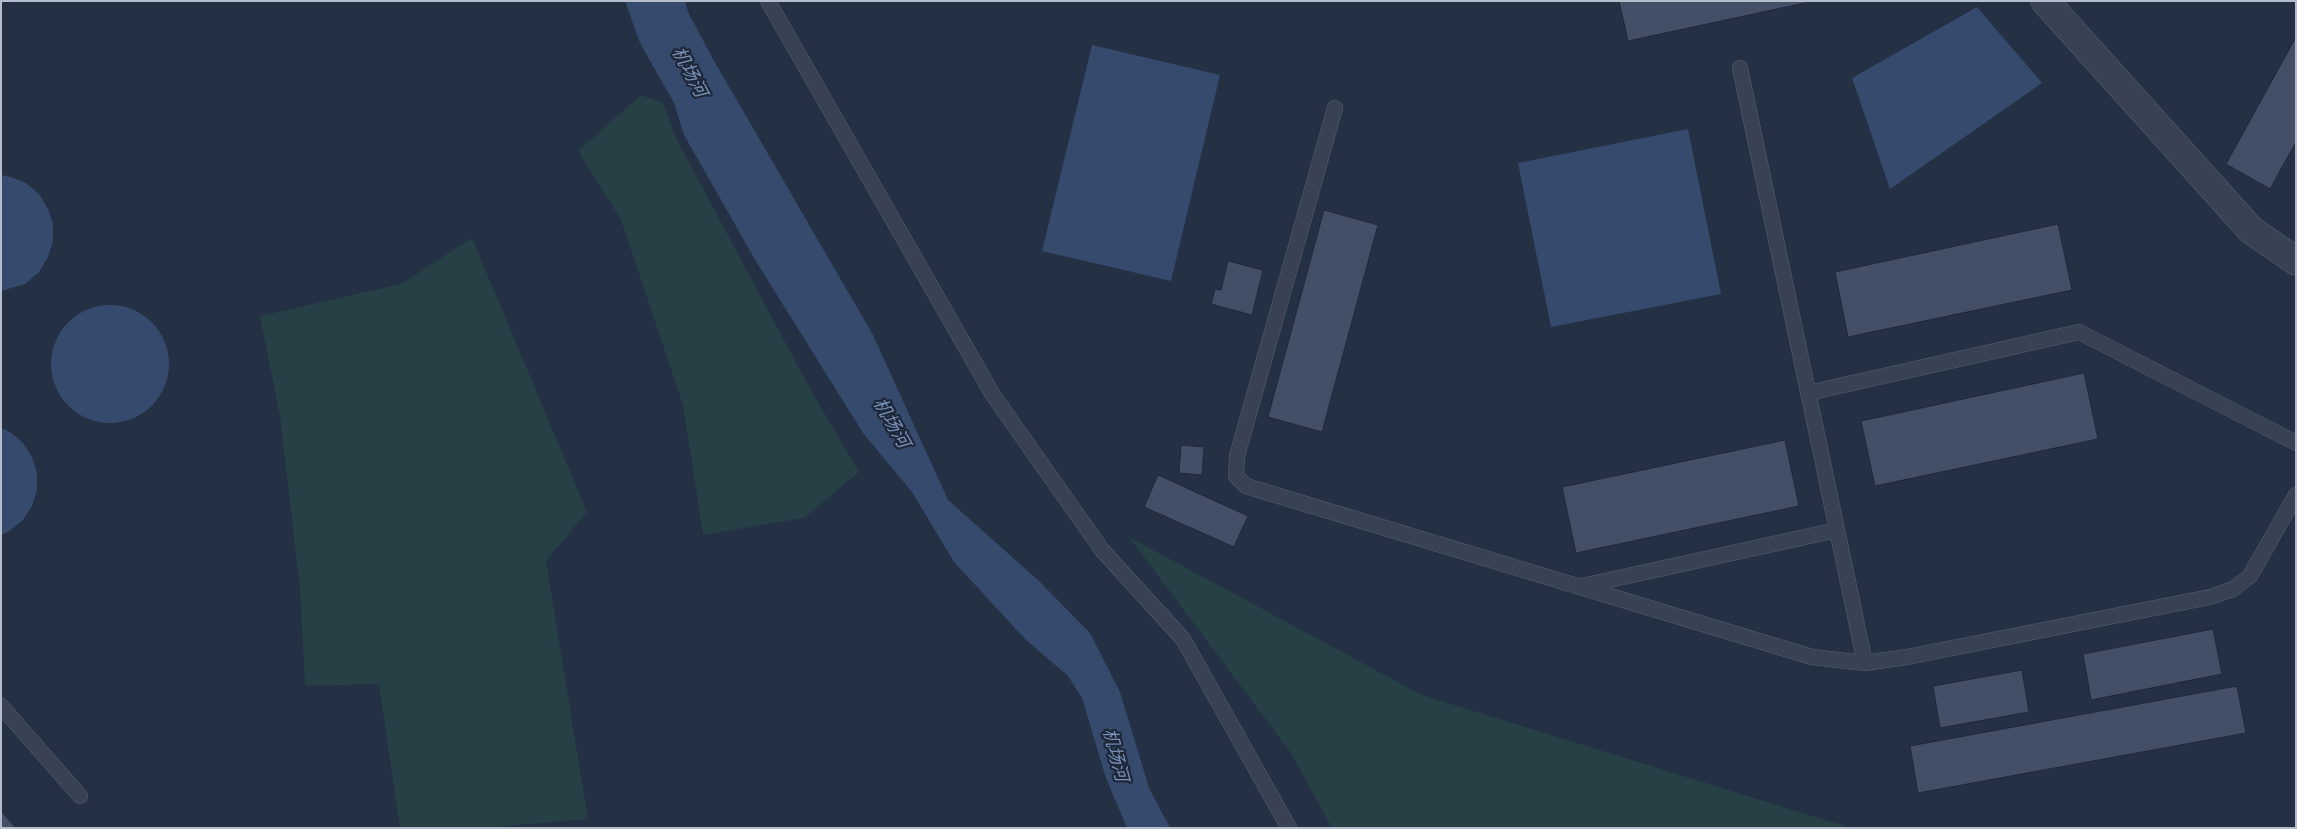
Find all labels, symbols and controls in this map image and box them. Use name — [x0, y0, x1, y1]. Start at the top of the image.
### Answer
water label: 机场河 — [667, 43, 711, 101]
water label: 机场河 — [868, 394, 914, 452]
water label: 机场河 — [1098, 726, 1132, 784]

